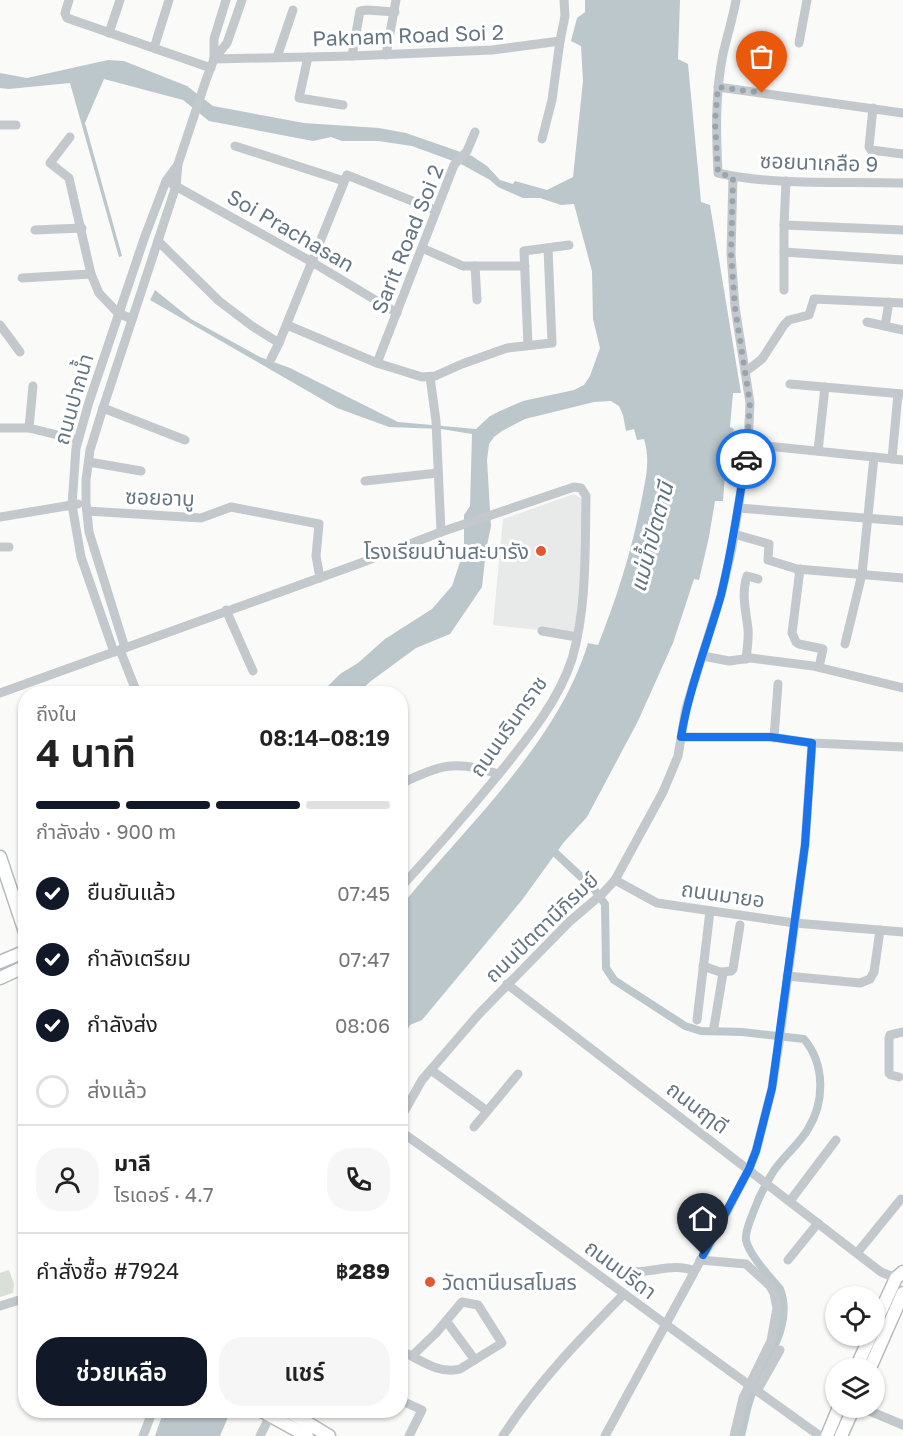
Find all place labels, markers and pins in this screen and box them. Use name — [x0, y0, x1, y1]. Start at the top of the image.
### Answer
pin — [736, 31, 787, 93]
place label: โรงเรียนบ้านสะบารัง — [364, 538, 529, 564]
marker: โรงเรียนบ้านสะบารัง — [534, 544, 548, 558]
pin — [677, 1193, 728, 1255]
place label: วัดตานีนรสโมสร — [442, 1269, 577, 1295]
marker: วัดตานีนรสโมสร — [423, 1275, 437, 1289]

